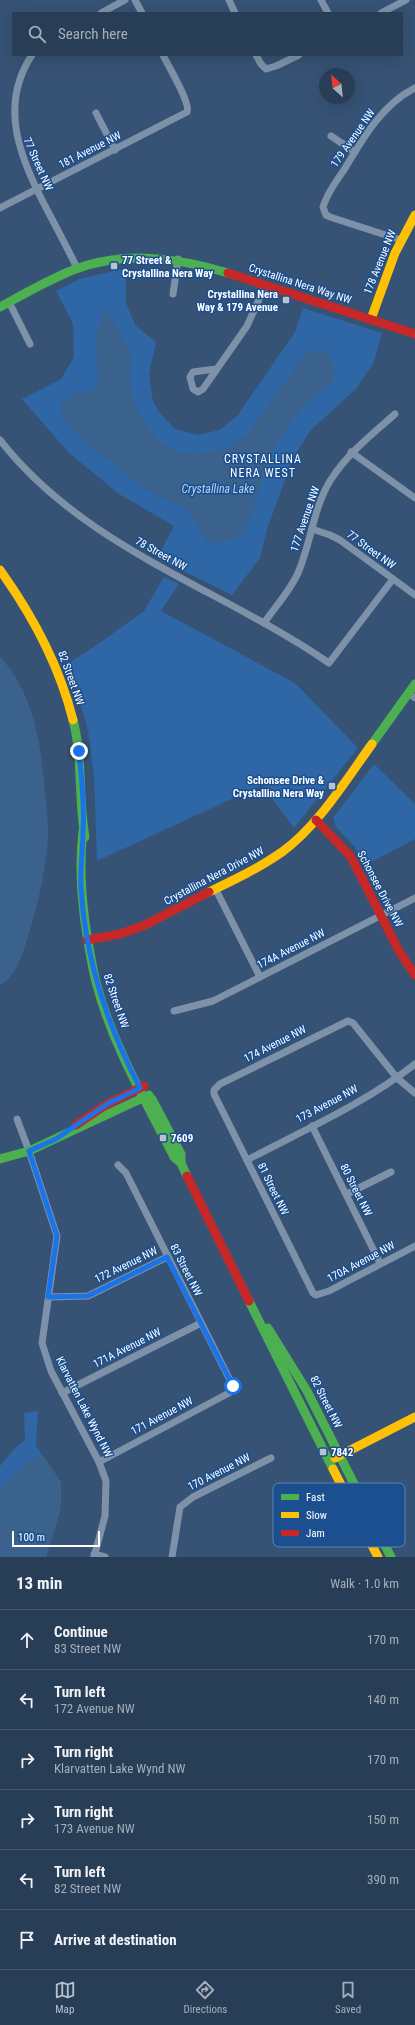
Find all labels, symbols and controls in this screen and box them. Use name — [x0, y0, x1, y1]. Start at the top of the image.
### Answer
search box — [12, 12, 403, 56]
icon: search — [26, 23, 48, 45]
text: Search here — [58, 25, 128, 43]
north arrow — [319, 68, 355, 104]
street label: 179 Avenue NW — [328, 106, 378, 170]
street label: 181 Avenue NW — [57, 128, 124, 171]
street label: 77 Street NW — [20, 135, 56, 193]
street label: 178 Avenue NW — [361, 227, 399, 296]
place label: 77 Street & Crystallina Nera Way — [122, 254, 213, 280]
marker: 77 Street & Crystallina Nera Way — [109, 261, 119, 271]
street label: Crystallina Nera Way NW — [247, 261, 354, 307]
place label: Crystallina Nera Way & 179 Avenue — [197, 288, 278, 314]
marker: Crystallina Nera Way & 179 Avenue — [281, 295, 291, 305]
district label: CRYSTALLINA NERA WEST — [224, 452, 302, 480]
water label: Crystallina Lake — [181, 482, 255, 496]
street label: 177 Avenue NW — [288, 484, 322, 553]
street label: 77 Street NW — [344, 528, 398, 572]
street label: 78 Street NW — [133, 535, 190, 574]
street label: 82 Street NW — [55, 649, 87, 708]
route end — [70, 742, 88, 760]
place label: Schonsee Drive & Crystallina Nera Way — [233, 774, 325, 800]
marker: Schonsee Drive & Crystallina Nera Way — [327, 781, 337, 791]
street label: Crystallina Nera Drive NW — [162, 844, 267, 908]
street label: Schonsee Drive NW — [354, 849, 406, 930]
street label: 174A Avenue NW — [255, 926, 328, 972]
street label: 82 Street NW — [101, 972, 132, 1031]
street label: 174 Avenue NW — [242, 1022, 309, 1065]
street label: 173 Avenue NW — [294, 1082, 361, 1126]
place label: 7609 — [171, 1132, 193, 1145]
marker: 7609 — [158, 1133, 168, 1143]
street label: 81 Street NW — [255, 1161, 292, 1218]
street label: 80 Street NW — [337, 1162, 375, 1219]
street label: 170A Avenue NW — [325, 1238, 398, 1285]
street label: 83 Street NW — [167, 1242, 205, 1299]
street label: 172 Avenue NW — [93, 1244, 160, 1286]
street label: 171A Avenue NW — [91, 1325, 164, 1371]
street label: Klarvatten Lake Wynd NW — [53, 1355, 115, 1460]
street label: 82 Street NW — [307, 1374, 345, 1431]
route start — [224, 1377, 242, 1395]
street label: 171 Avenue NW — [129, 1394, 196, 1438]
place label: 7842 — [331, 1446, 354, 1459]
marker: 7842 — [318, 1447, 328, 1457]
street label: 170 Avenue NW — [186, 1450, 253, 1493]
legend — [273, 1483, 405, 1547]
text: Fast — [306, 1491, 325, 1504]
text: Slow — [306, 1509, 327, 1522]
text: Jam — [306, 1527, 325, 1540]
scale bar — [12, 1529, 100, 1548]
text: 100 m — [18, 1531, 45, 1544]
text: 13 min — [16, 1573, 62, 1593]
text: Walk · 1.0 km — [330, 1576, 399, 1591]
text: Continue — [54, 1623, 108, 1641]
icon: ahead — [16, 1629, 38, 1651]
text: 170 m — [367, 1632, 399, 1647]
text: 83 Street NW — [54, 1641, 121, 1656]
text: Turn left — [54, 1683, 105, 1701]
icon: left — [16, 1689, 38, 1711]
text: 140 m — [367, 1692, 399, 1707]
text: 172 Avenue NW — [54, 1701, 135, 1716]
text: Turn right — [54, 1743, 113, 1761]
icon: right — [16, 1749, 38, 1771]
text: 170 m — [367, 1752, 399, 1767]
text: Klarvatten Lake Wynd NW — [54, 1761, 185, 1776]
text: Turn right — [54, 1803, 113, 1821]
icon: right — [16, 1809, 38, 1831]
text: 150 m — [367, 1812, 399, 1827]
text: 173 Avenue NW — [54, 1821, 135, 1836]
text: Turn left — [54, 1863, 105, 1881]
icon: left — [16, 1869, 38, 1891]
text: 390 m — [367, 1872, 399, 1887]
text: 82 Street NW — [54, 1881, 121, 1896]
icon: arrive — [16, 1929, 38, 1951]
text: Arrive at destination — [54, 1931, 177, 1949]
tab: Map — [54, 1979, 76, 2016]
tab: Directions — [183, 1979, 227, 2016]
tab: Saved — [335, 1979, 361, 2016]

